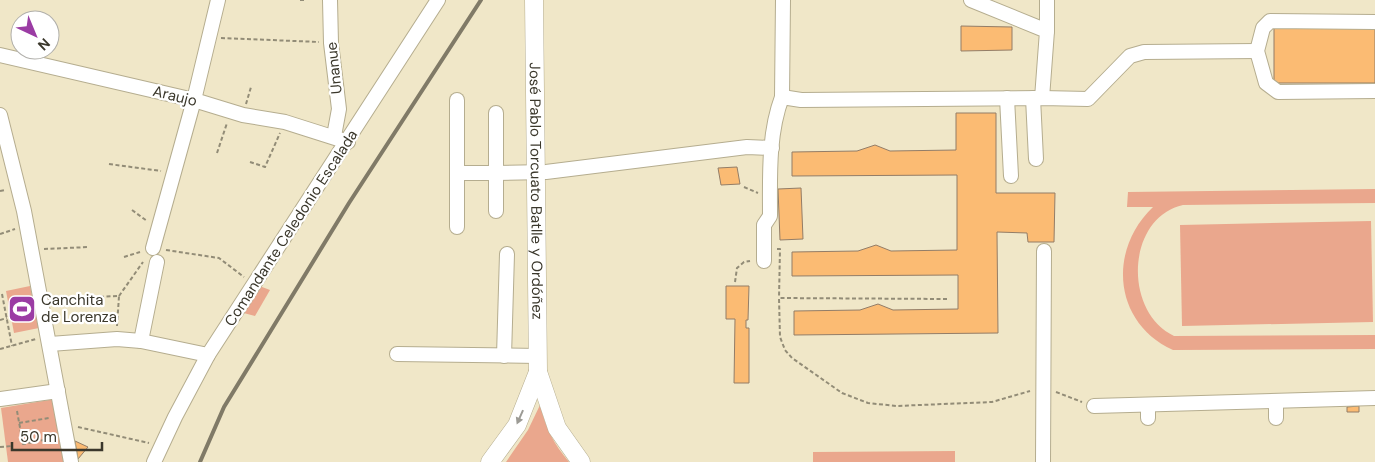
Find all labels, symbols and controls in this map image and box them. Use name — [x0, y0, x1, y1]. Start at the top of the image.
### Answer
north arrow — [10, 10, 60, 60]
text: N — [34, 34, 54, 54]
street label: Unanue — [321, 41, 347, 95]
street label: José Pablo Torcuato Batlle y Ordóñez — [525, 62, 547, 320]
street label: Araujo — [151, 81, 199, 111]
street label: Comandante Celedonio Escalada — [220, 126, 362, 330]
place label: Canchita de Lorenza — [41, 290, 117, 327]
sports icon: Canchita de Lorenza — [7, 294, 37, 324]
one-way arrow — [516, 410, 524, 424]
scale bar — [12, 420, 102, 452]
text: 50 m — [20, 427, 57, 447]

